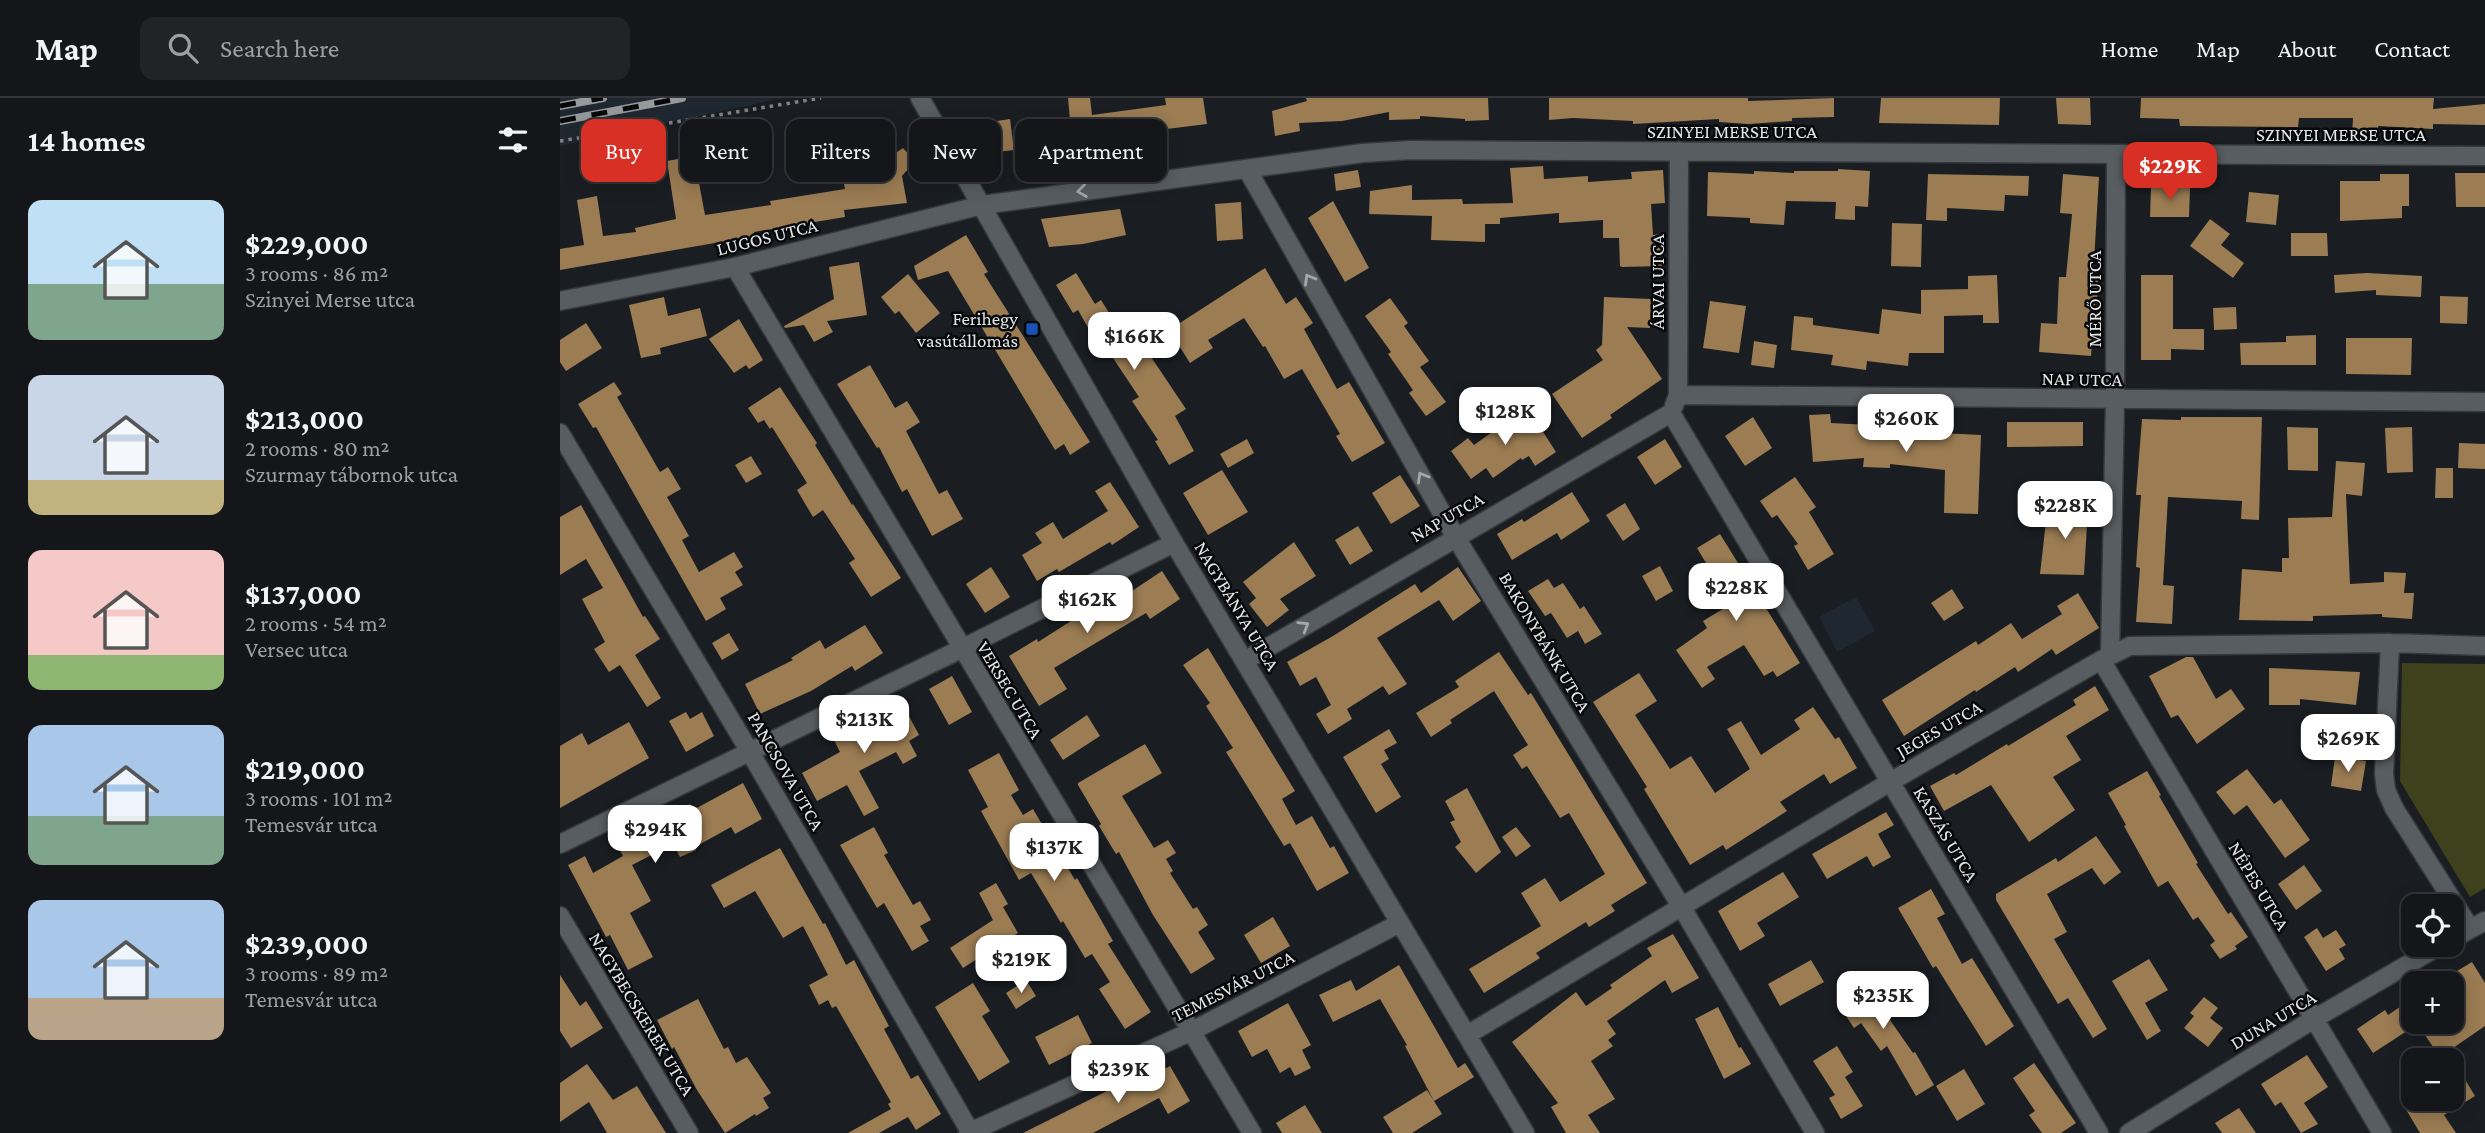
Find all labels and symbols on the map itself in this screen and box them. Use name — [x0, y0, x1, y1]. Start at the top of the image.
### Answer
street label: SZINYEI MERSE UTCA — [1647, 121, 1817, 142]
street label: SZINYEI MERSE UTCA — [2256, 124, 2426, 145]
pin: $229K — [2121, 142, 2219, 202]
one-way arrow — [1076, 184, 1088, 199]
street label: LUGOS UTCA — [714, 214, 820, 260]
street label: ÁRVAI UTCA — [1647, 234, 1668, 330]
street label: MÉRŐ UTCA — [2084, 250, 2105, 348]
one-way arrow — [1304, 274, 1317, 286]
place label: Ferihegy vasútállomás — [916, 308, 1018, 351]
pin: $166K — [1085, 313, 1183, 372]
marker: Ferihegy vasútállomás — [1024, 321, 1040, 337]
street label: NAP UTCA — [2042, 368, 2123, 390]
pin: $128K — [1456, 388, 1554, 447]
pin: $260K — [1857, 394, 1955, 454]
one-way arrow — [1417, 471, 1430, 484]
pin: $228K — [2016, 482, 2114, 541]
street label: NAP UTCA — [1407, 488, 1487, 546]
street label: NAGYBÁNYA UTCA — [1190, 538, 1284, 674]
pin: $228K — [1687, 564, 1785, 623]
street label: BAKONYBÁNK UTCA — [1495, 568, 1595, 716]
pin: $162K — [1038, 575, 1136, 635]
one-way arrow — [1297, 621, 1310, 634]
street label: VERSEC UTCA — [973, 638, 1047, 743]
pin: $213K — [815, 696, 913, 755]
street label: JEGES UTCA — [1891, 696, 1986, 763]
street label: PANCSOVA UTCA — [744, 708, 829, 834]
pin: $269K — [2299, 714, 2397, 774]
street label: KASZÁS UTCA — [1909, 783, 1983, 886]
pin: $294K — [606, 806, 704, 865]
pin: $137K — [1005, 824, 1103, 883]
street label: NÉPES UTCA — [2224, 838, 2294, 934]
street label: NAGYBECSKEREK UTCA — [585, 929, 699, 1100]
pin: $219K — [972, 936, 1070, 995]
street label: TEMESVÁR UTCA — [1168, 946, 1298, 1026]
pin: $235K — [1834, 972, 1932, 1031]
street label: DUNA UTCA — [2226, 986, 2320, 1054]
pin: $239K — [1069, 1046, 1167, 1105]

